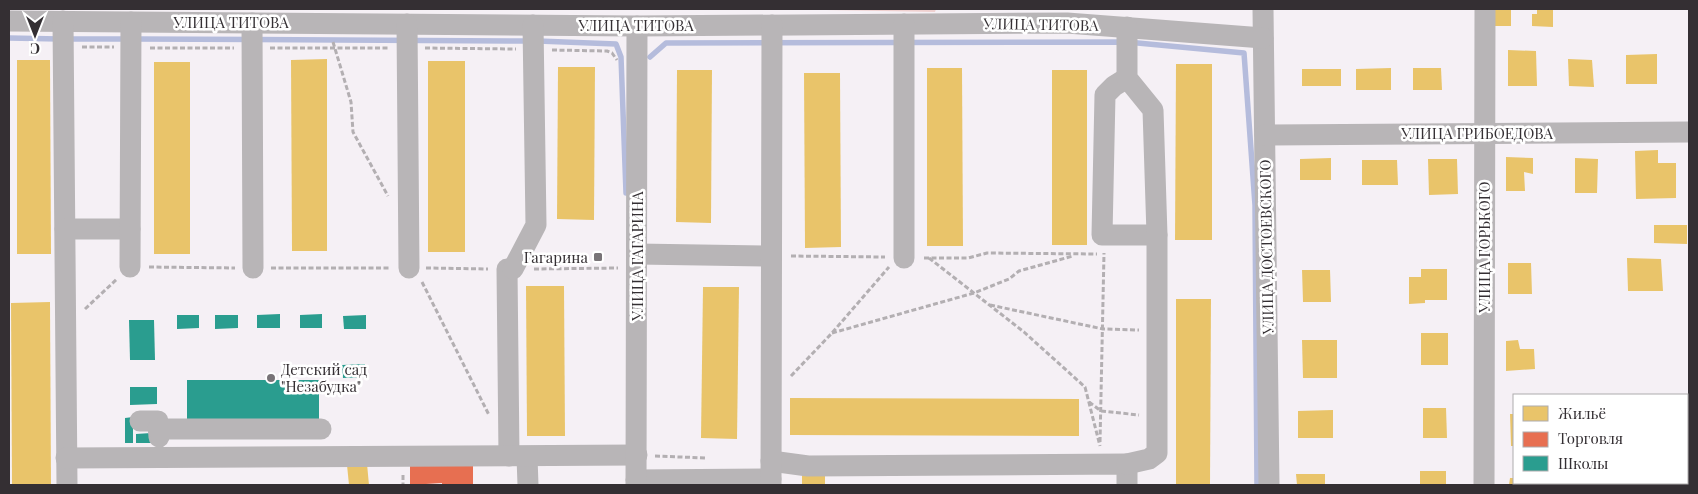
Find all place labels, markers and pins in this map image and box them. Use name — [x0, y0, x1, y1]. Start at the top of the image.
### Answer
place label: Гагарина — [524, 247, 589, 267]
marker: Гагарина — [592, 251, 604, 263]
place label: Детский сад "Незабудка" — [281, 359, 367, 396]
marker: Детский сад "Незабудка" — [265, 372, 277, 384]

